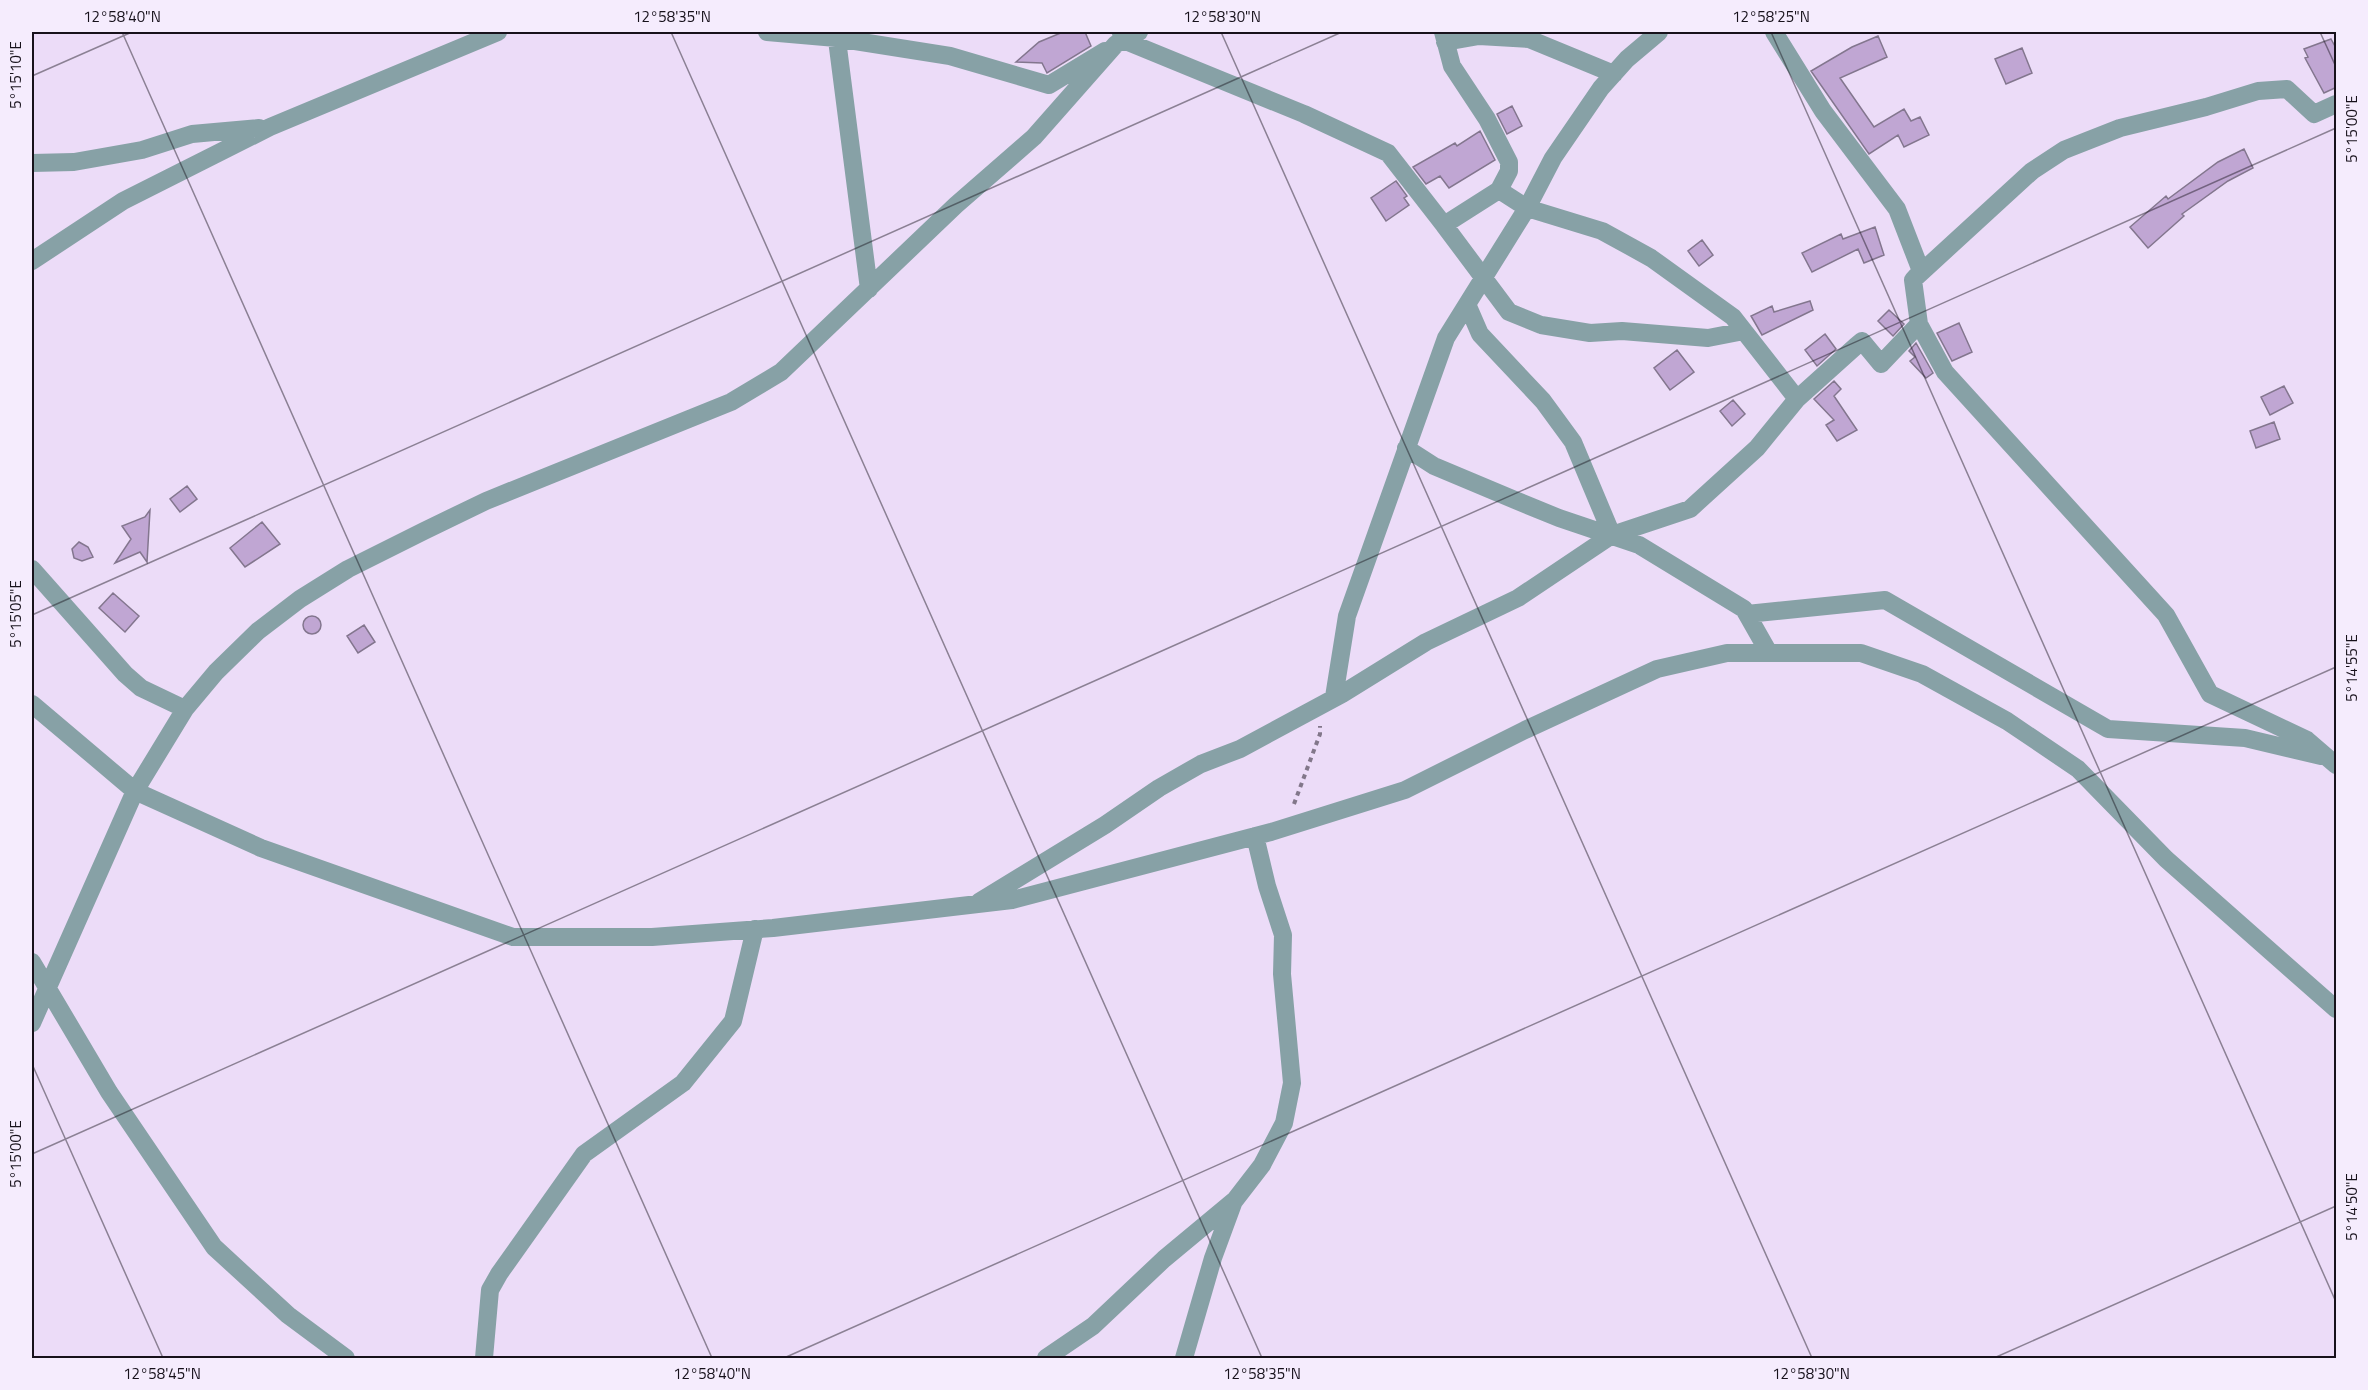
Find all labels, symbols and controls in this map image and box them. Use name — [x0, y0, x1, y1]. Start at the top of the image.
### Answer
text: 12°58'40"N — [83, 5, 161, 28]
text: 12°58'35"N — [633, 5, 711, 28]
text: 12°58'30"N — [1183, 5, 1261, 28]
text: 12°58'25"N — [1732, 5, 1810, 28]
text: 5°15'10"E — [4, 41, 27, 109]
text: 5°15'00"E — [2340, 95, 2363, 163]
text: 5°15'05"E — [4, 580, 27, 648]
text: 5°14'55"E — [2340, 634, 2363, 702]
text: 5°15'00"E — [4, 1120, 27, 1188]
text: 5°14'50"E — [2340, 1173, 2363, 1241]
text: 12°58'45"N — [123, 1362, 201, 1385]
text: 12°58'40"N — [673, 1362, 751, 1385]
text: 12°58'35"N — [1223, 1362, 1301, 1385]
text: 12°58'30"N — [1772, 1362, 1850, 1385]

